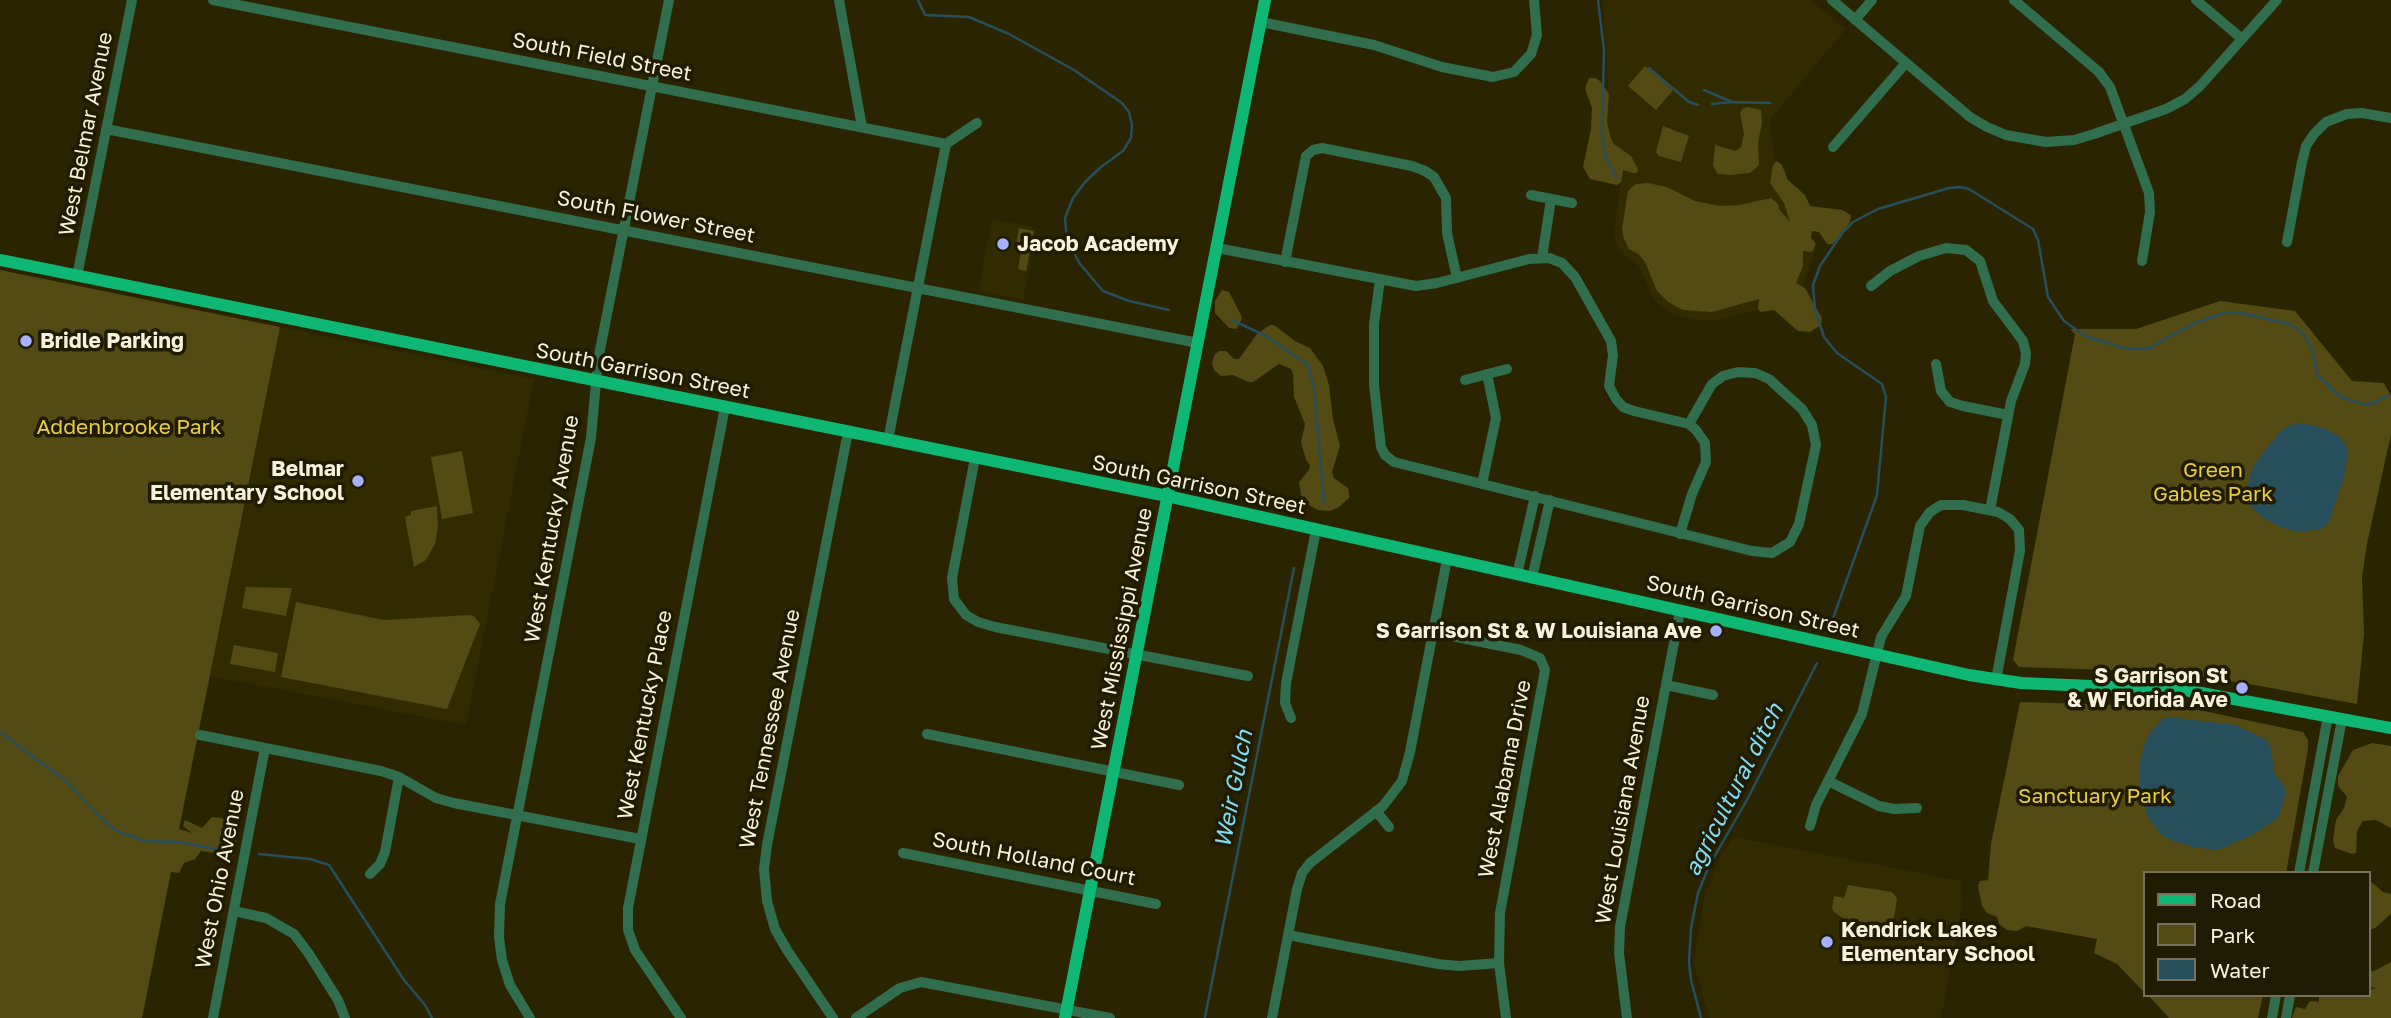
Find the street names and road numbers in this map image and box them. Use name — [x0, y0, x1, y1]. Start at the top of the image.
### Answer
street label: South Field Street — [510, 27, 694, 87]
street label: West Belmar Avenue — [54, 30, 118, 238]
street label: South Flower Street — [555, 185, 757, 249]
street label: South Garrison Street — [534, 338, 752, 404]
street label: West Kentucky Avenue — [520, 413, 584, 645]
street label: South Garrison Street — [1090, 450, 1308, 520]
street label: West Mississippi Avenue — [1086, 506, 1158, 752]
street label: South Garrison Street — [1644, 570, 1862, 644]
street label: West Tennessee Avenue — [734, 607, 806, 851]
street label: West Kentucky Place — [612, 608, 678, 822]
street label: West Alabama Drive — [1473, 678, 1537, 880]
street label: West Louisiana Avenue — [1590, 694, 1656, 926]
street label: West Ohio Avenue — [190, 787, 250, 971]
street label: South Holland Court — [930, 827, 1138, 891]

